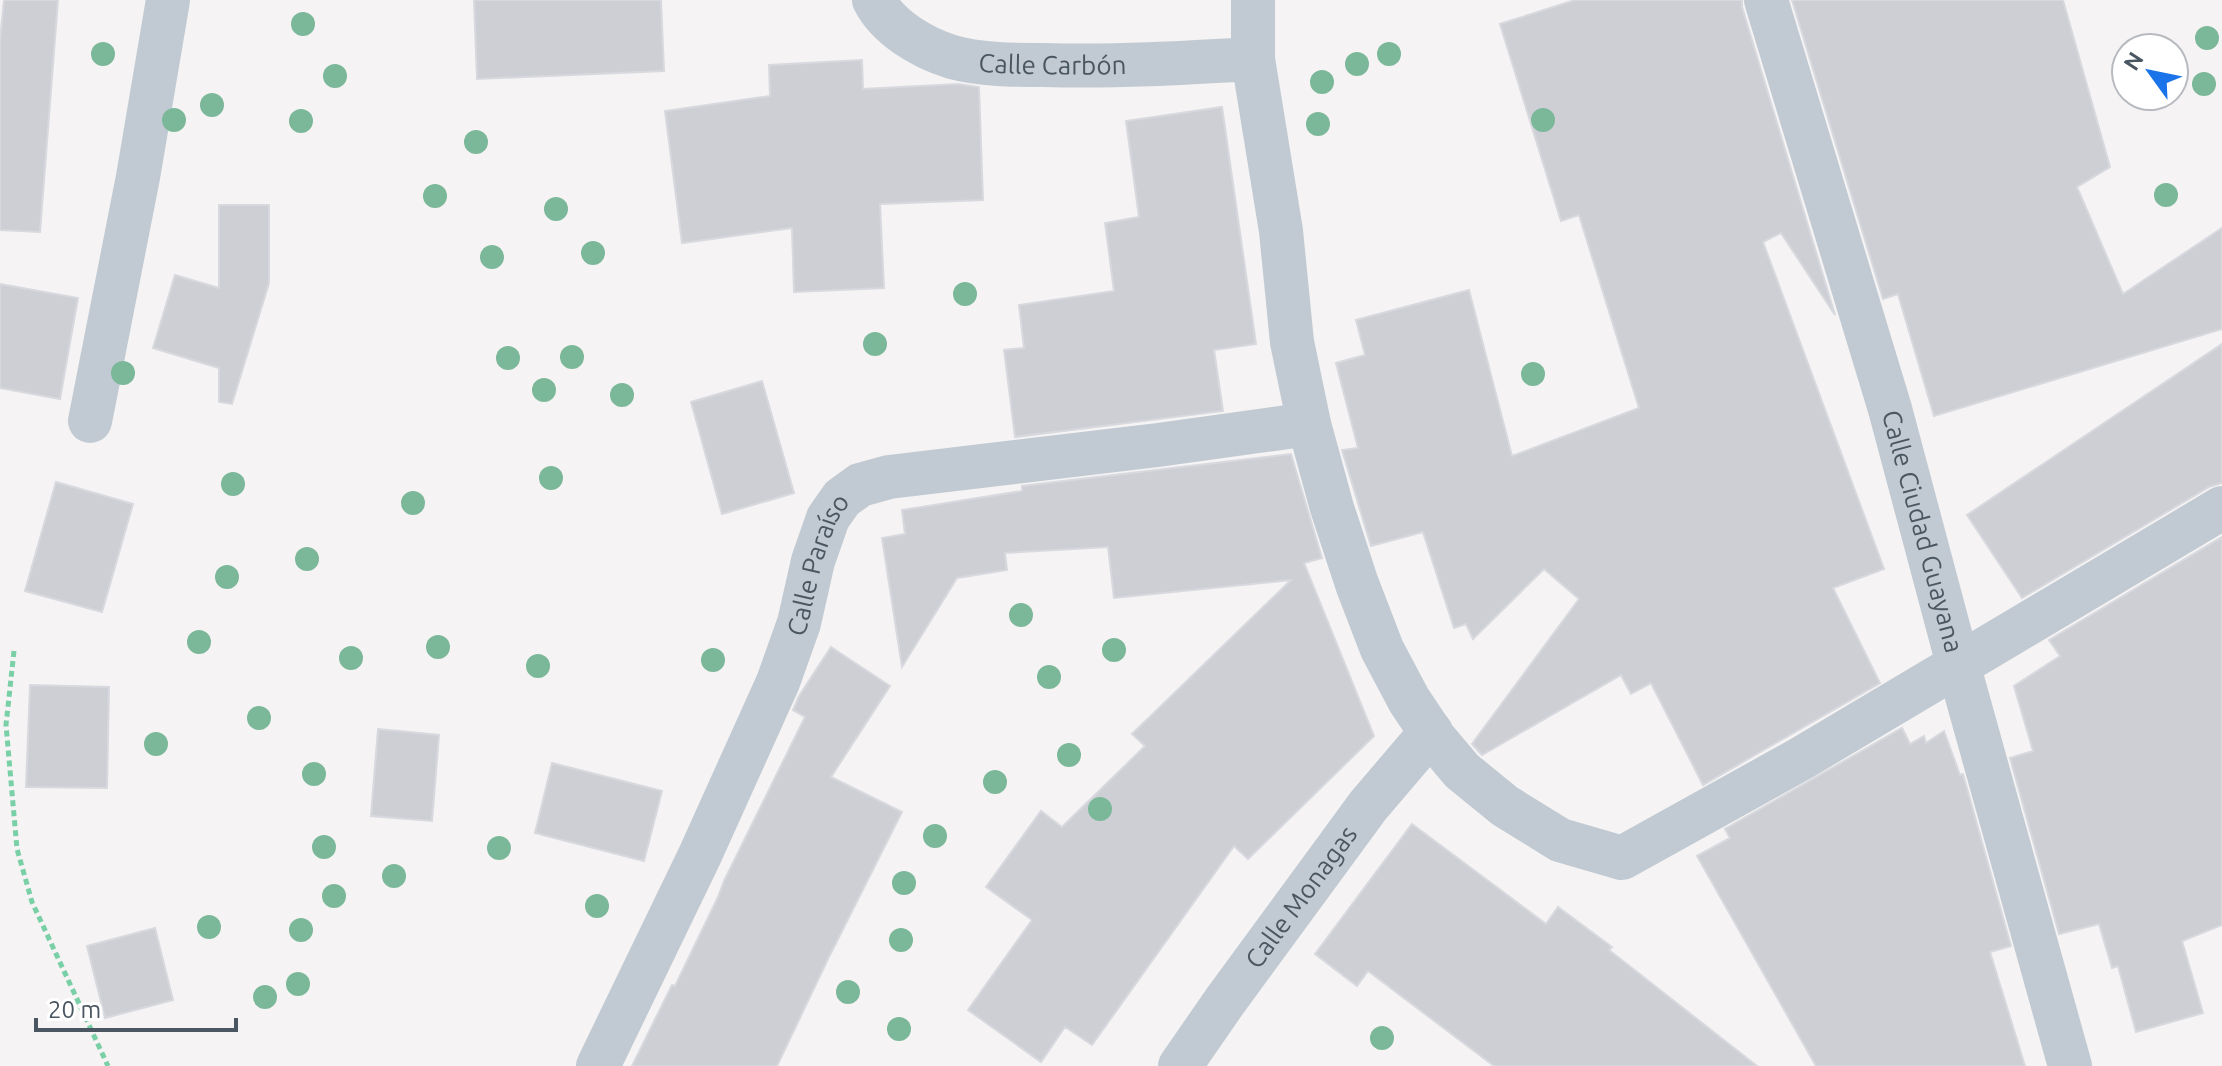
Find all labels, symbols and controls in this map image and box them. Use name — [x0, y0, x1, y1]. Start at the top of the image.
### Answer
north arrow — [2110, 32, 2190, 112]
street label: Calle Carbón — [977, 47, 1127, 80]
text: N — [2118, 47, 2148, 75]
street label: Calle Ciudad Guayana — [1877, 407, 1969, 656]
street label: Calle Paraíso — [781, 488, 854, 640]
street label: Calle Monagas — [1239, 820, 1363, 973]
scale bar — [36, 982, 236, 1032]
text: 20 m — [48, 996, 101, 1023]

